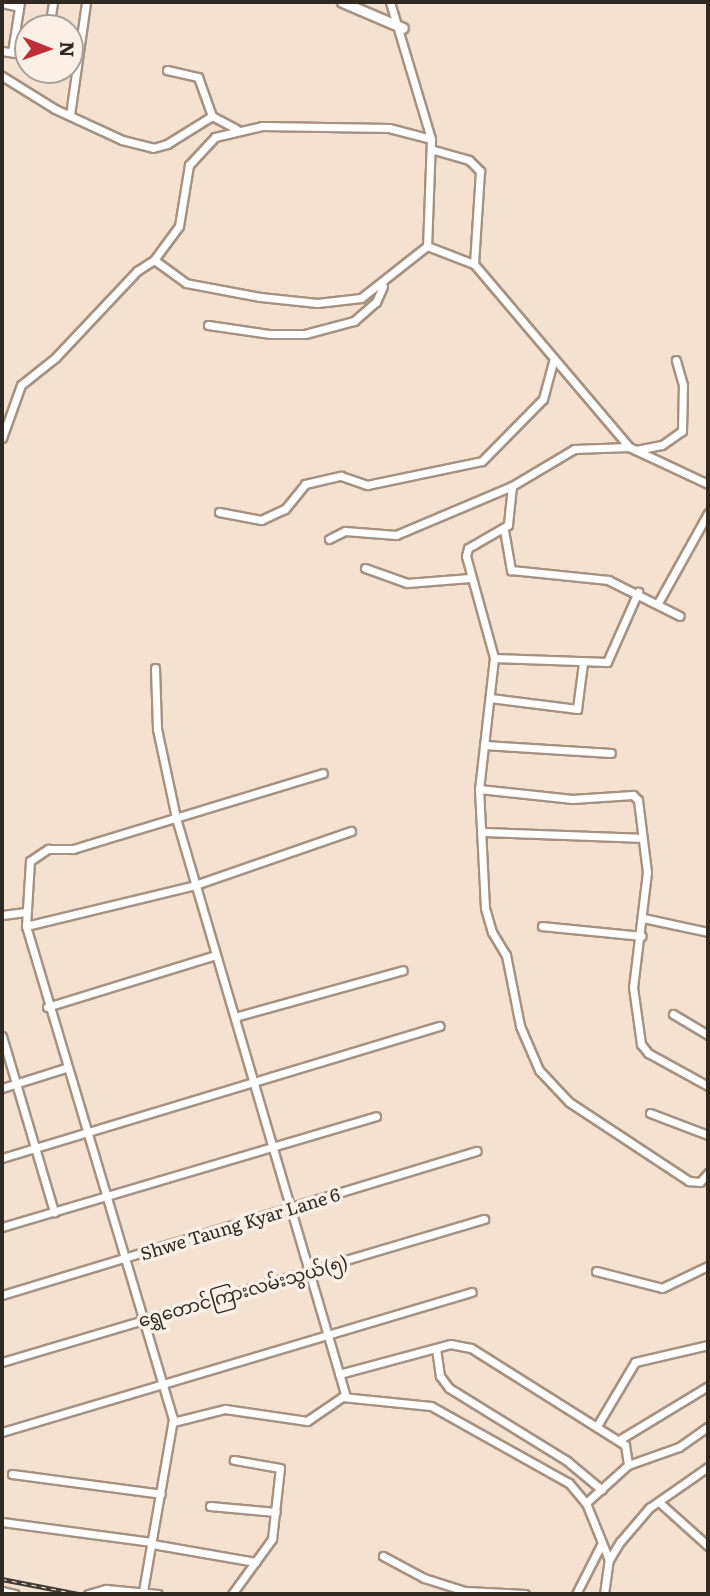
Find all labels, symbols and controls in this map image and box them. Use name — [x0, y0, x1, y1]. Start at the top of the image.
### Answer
north arrow — [14, 14, 84, 84]
text: N — [54, 41, 82, 58]
street label: Shwe Taung Kyar Lane 6 — [138, 1183, 342, 1265]
street label: ရွှေတောင်ကြားလမ်းသွယ်(၅) — [136, 1251, 350, 1331]

